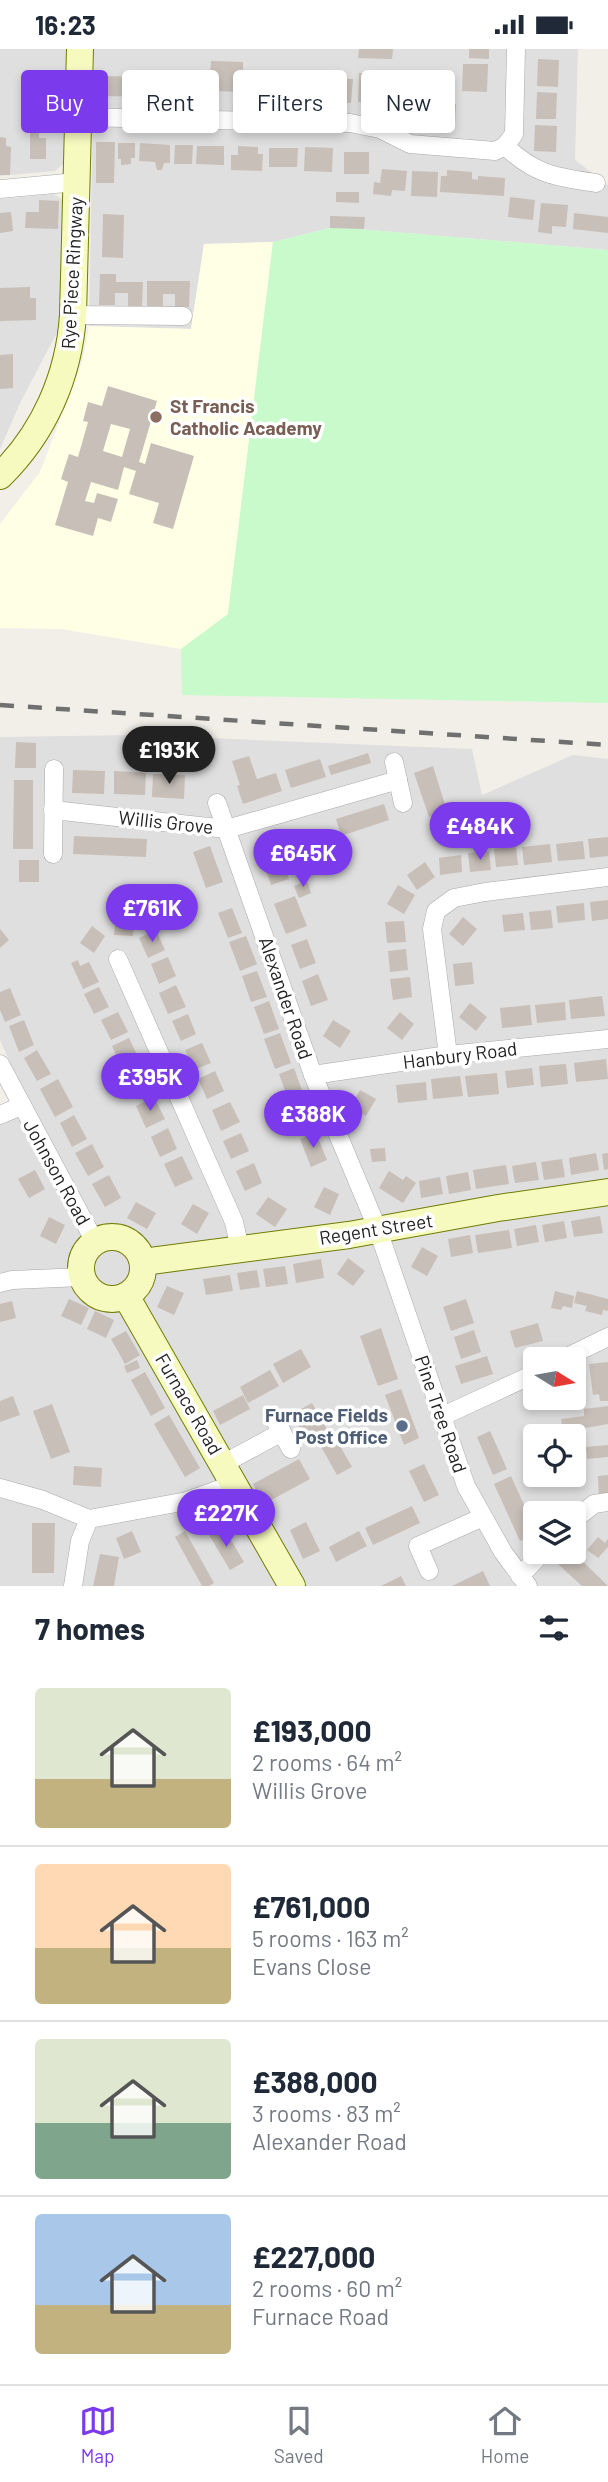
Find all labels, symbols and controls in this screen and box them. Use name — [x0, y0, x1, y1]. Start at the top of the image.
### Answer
text: 16:23 — [35, 9, 96, 40]
chip: Buy — [21, 70, 108, 133]
chip: Rent — [122, 70, 219, 133]
chip: Filters — [233, 70, 347, 133]
chip: New — [361, 70, 455, 133]
street label: Rye Piece Ringway — [56, 196, 87, 350]
place label: St Francis Catholic Academy — [170, 394, 322, 439]
marker: St Francis Catholic Academy — [148, 409, 164, 425]
pin: £193K — [120, 727, 218, 786]
text: £193K — [138, 735, 200, 763]
pin: £484K — [431, 803, 529, 862]
street label: Willis Grove — [117, 805, 215, 838]
text: £484K — [446, 811, 514, 839]
pin: £645K — [254, 829, 352, 889]
text: £645K — [269, 838, 337, 866]
pin: £761K — [103, 885, 201, 944]
text: £761K — [122, 893, 182, 921]
street label: Alexander Road — [255, 934, 318, 1062]
street label: Hanbury Road — [401, 1036, 518, 1073]
pin: £395K — [101, 1053, 199, 1113]
text: £395K — [117, 1062, 183, 1090]
pin: £388K — [264, 1091, 362, 1150]
text: £388K — [280, 1099, 346, 1127]
street label: Johnson Road — [19, 1115, 96, 1229]
street label: Regent Street — [317, 1208, 434, 1249]
north arrow — [523, 1347, 586, 1411]
map controls — [523, 1347, 586, 1564]
street label: Furnace Road — [151, 1349, 228, 1459]
street label: Pine Tree Road — [411, 1352, 472, 1476]
place label: Furnace Fields Post Office — [265, 1403, 388, 1448]
marker: Furnace Fields Post Office — [394, 1418, 410, 1434]
button: locate — [523, 1424, 586, 1487]
pin: £227K — [177, 1489, 275, 1549]
text: £227K — [193, 1498, 259, 1526]
button: layers — [523, 1501, 586, 1564]
icon: filters — [535, 1609, 573, 1647]
text: 7 homes — [35, 1610, 145, 1646]
text: £193,000 — [252, 1712, 372, 1748]
icon: home — [91, 1716, 175, 1800]
text: 2 rooms · 64 m² — [252, 1748, 402, 1776]
text: Willis Grove — [252, 1776, 367, 1804]
text: £761,000 — [252, 1888, 370, 1924]
icon: home — [91, 1892, 175, 1976]
text: 5 rooms · 163 m² — [252, 1924, 409, 1952]
text: Evans Close — [252, 1952, 372, 1980]
text: £388,000 — [252, 2063, 378, 2099]
icon: home — [91, 2067, 175, 2151]
text: 3 rooms · 83 m² — [252, 2099, 401, 2127]
text: Alexander Road — [252, 2127, 407, 2155]
text: £227,000 — [252, 2238, 375, 2274]
icon: home — [91, 2242, 175, 2326]
text: 2 rooms · 60 m² — [252, 2274, 402, 2302]
text: Furnace Road — [252, 2302, 389, 2330]
tab: Map — [79, 2402, 117, 2467]
tab: Saved — [274, 2402, 324, 2467]
tab: Home — [481, 2402, 529, 2467]

